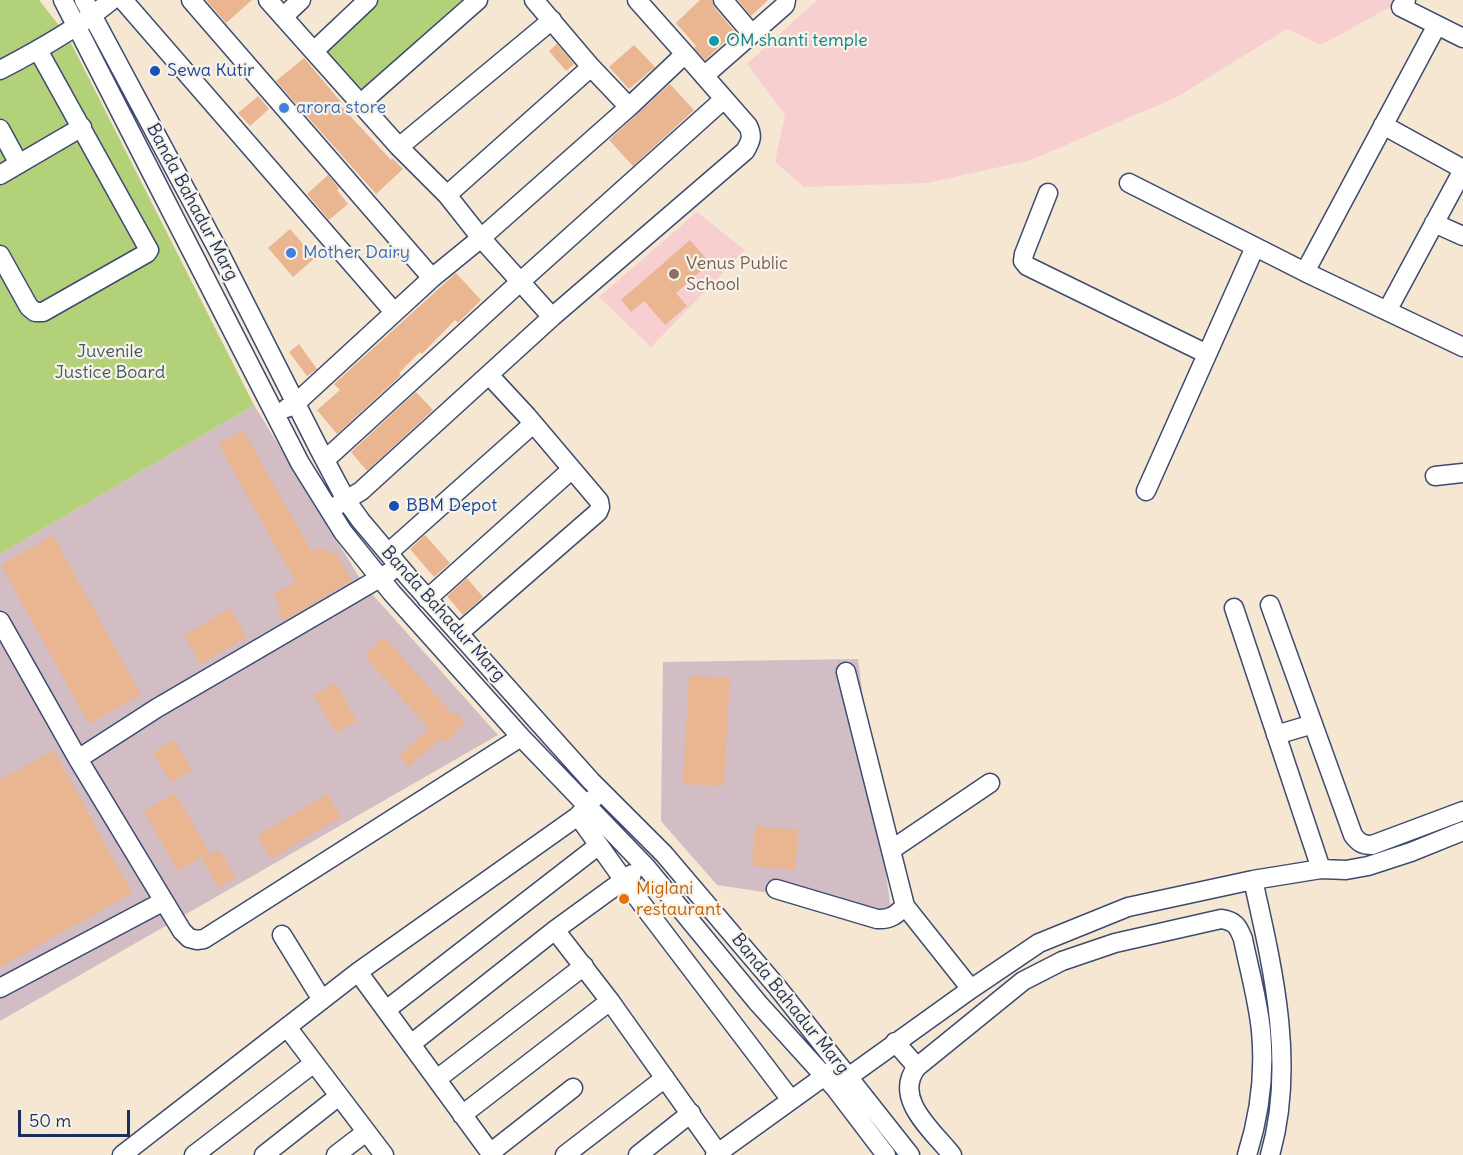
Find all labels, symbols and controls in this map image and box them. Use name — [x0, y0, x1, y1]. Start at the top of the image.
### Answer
place label: OM shanti temple — [726, 30, 868, 52]
marker: OM shanti temple — [707, 34, 721, 48]
place label: Sewa Kutir — [167, 60, 254, 82]
marker: Sewa Kutir — [148, 64, 162, 78]
place label: arora store — [296, 97, 386, 119]
marker: arora store — [277, 101, 291, 115]
street label: Banda Bahadur Marg — [141, 120, 243, 284]
place label: Mother Dairy — [303, 242, 410, 264]
marker: Mother Dairy — [284, 246, 298, 260]
place label: Venus Public School — [686, 253, 788, 296]
marker: Venus Public School — [667, 267, 681, 281]
park label: Juvenile Justice Board — [55, 341, 165, 384]
place label: BBM Depot — [406, 495, 497, 517]
marker: BBM Depot — [387, 499, 401, 513]
street label: Banda Bahadur Marg — [376, 542, 510, 686]
place label: Miglani restaurant — [636, 878, 721, 920]
marker: Miglani restaurant — [617, 892, 631, 906]
street label: Banda Bahadur Marg — [727, 929, 853, 1079]
scale bar — [21, 1098, 134, 1136]
text: 50 m — [29, 1109, 71, 1132]

